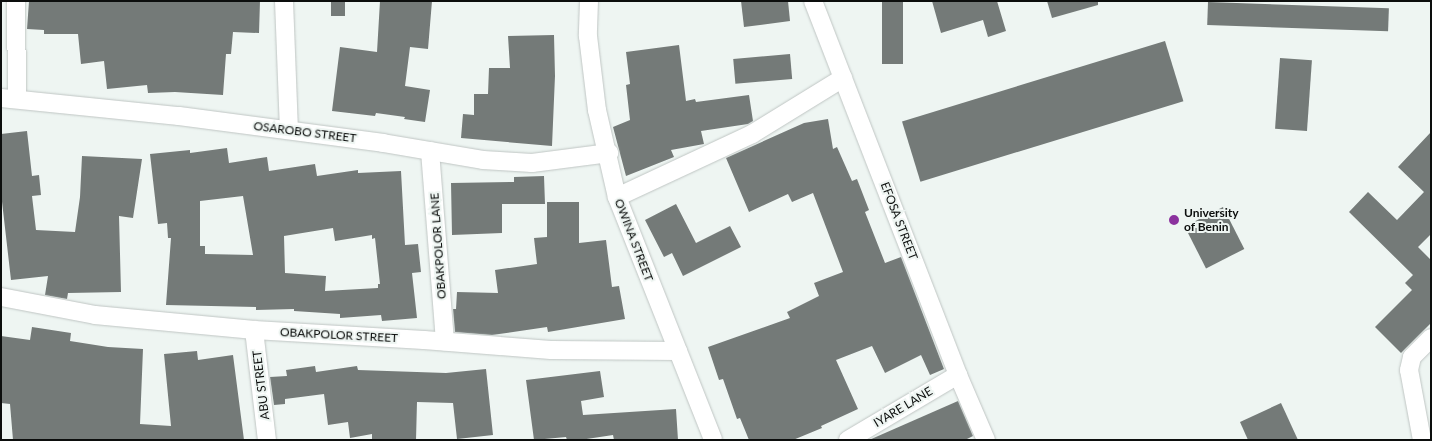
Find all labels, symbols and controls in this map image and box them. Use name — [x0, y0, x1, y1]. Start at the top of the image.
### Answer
street label: OSAROBO STREET — [253, 119, 357, 145]
street label: EFOSA STREET — [877, 180, 921, 262]
street label: OBAKPOLOR LANE — [427, 192, 449, 300]
street label: OWINA STREET — [612, 196, 656, 284]
place label: University of Benin — [1184, 206, 1239, 234]
marker: University of Benin — [1168, 214, 1180, 226]
street label: OBAKPOLOR STREET — [280, 325, 398, 345]
street label: ABU STREET — [250, 349, 272, 421]
street label: IYARE LANE — [871, 384, 935, 430]

